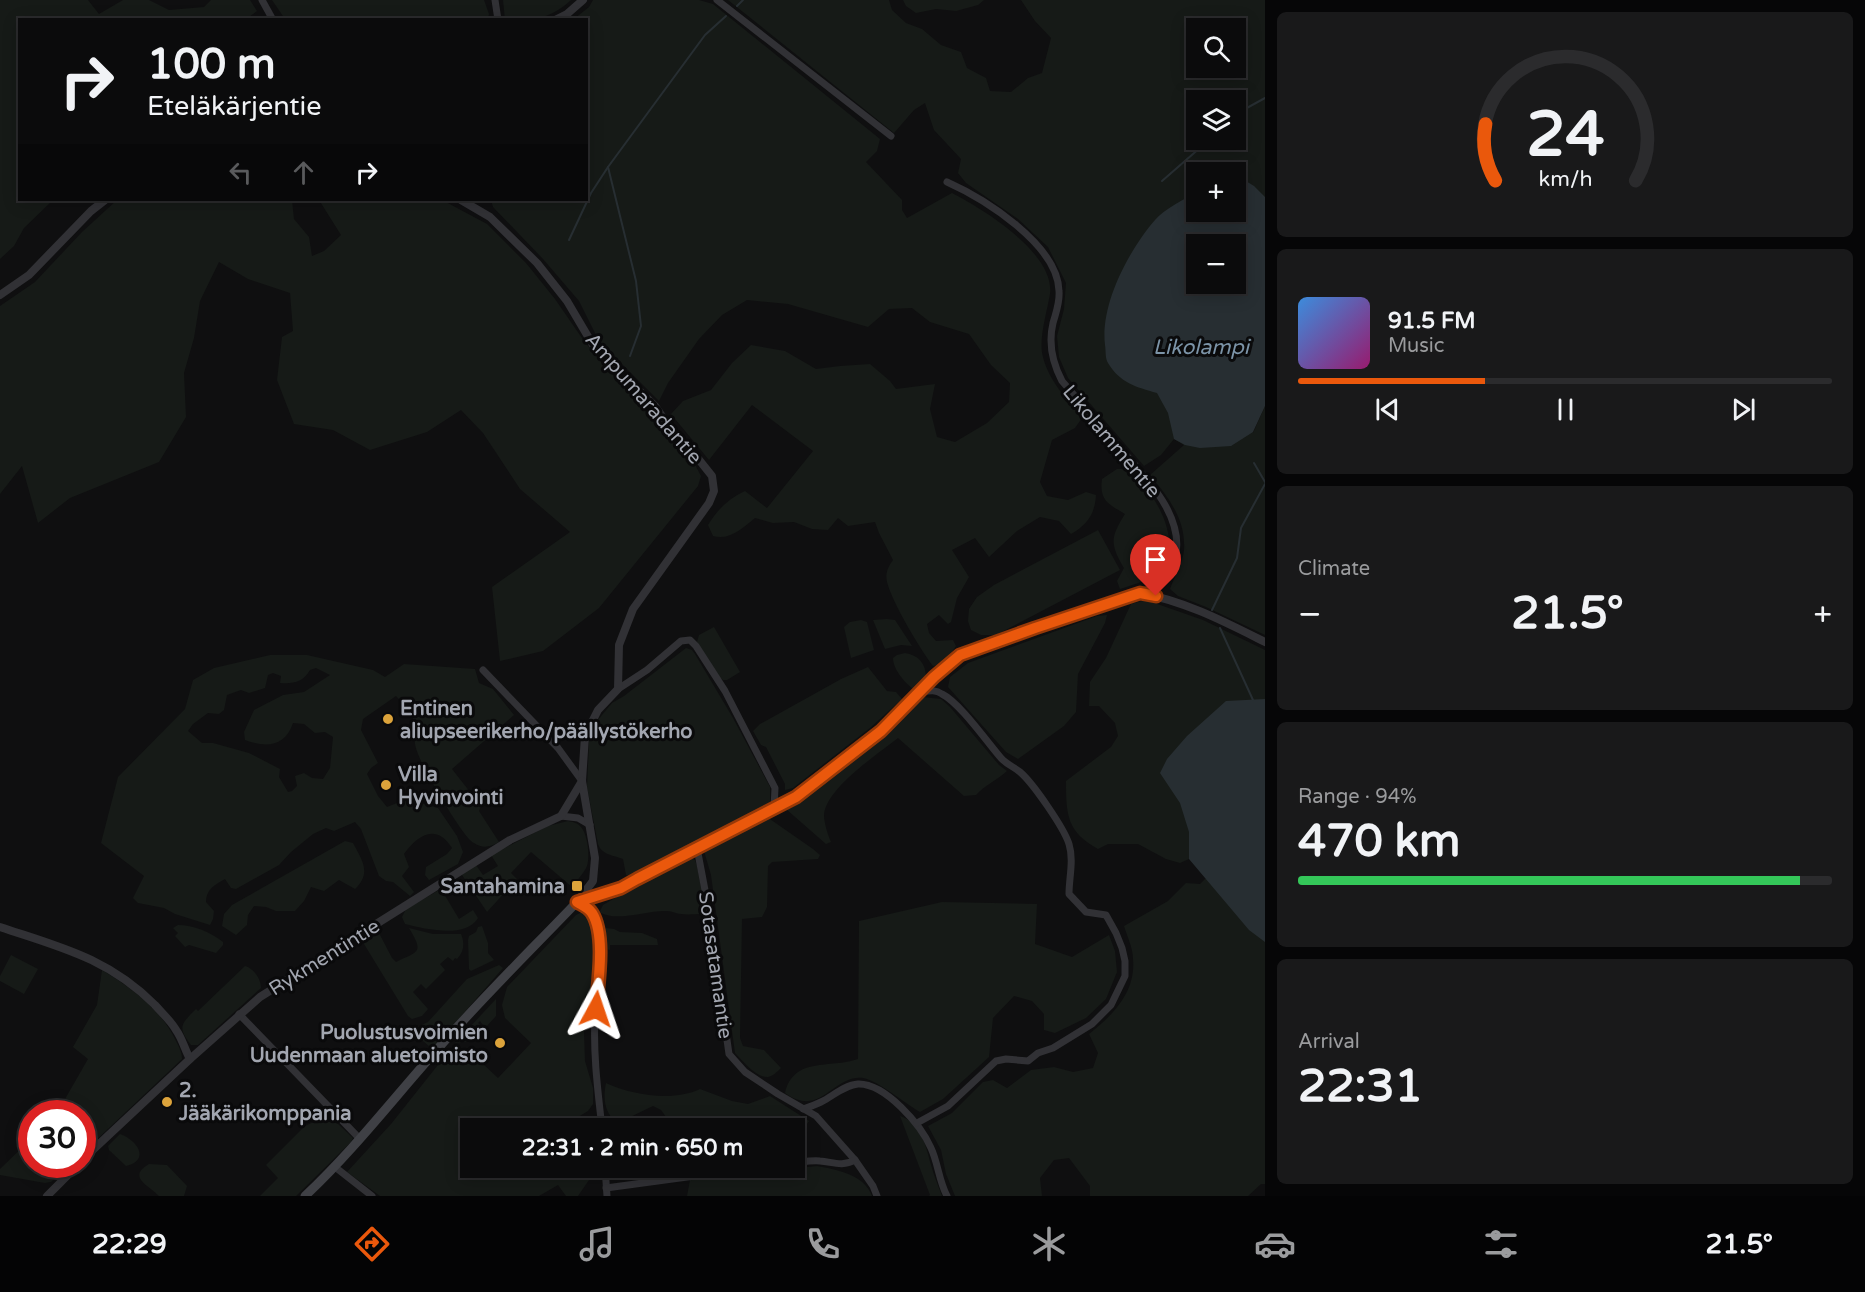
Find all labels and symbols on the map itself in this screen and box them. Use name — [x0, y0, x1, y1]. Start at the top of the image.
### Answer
street label: Ampumaradantie — [580, 328, 707, 469]
water label: Likolampi — [1153, 335, 1252, 360]
street label: Likolammentie — [1057, 380, 1165, 503]
pin — [1130, 534, 1181, 596]
place label: Entinen aliupseerikerho/päällystökerho — [400, 697, 693, 744]
marker: Entinen aliupseerikerho/päällystökerho — [381, 712, 395, 726]
place label: Villa Hyvinvointi — [398, 763, 503, 810]
marker: Villa Hyvinvointi — [379, 778, 393, 792]
place label: Santahamina — [440, 875, 565, 899]
marker: Santahamina — [570, 879, 584, 893]
street label: Sotasatamantie — [693, 890, 737, 1040]
street label: Rykmentintie — [265, 914, 384, 1001]
position arrow — [564, 977, 628, 1041]
place label: Puolustusvoimien Uudenmaan aluetoimisto — [250, 1021, 488, 1068]
marker: Puolustusvoimien Uudenmaan aluetoimisto — [493, 1036, 507, 1050]
place label: 2. Jääkärikomppania — [178, 1079, 352, 1126]
marker: 2. Jääkärikomppania — [160, 1095, 174, 1109]
speed limit sign: 30 — [18, 1100, 96, 1178]

